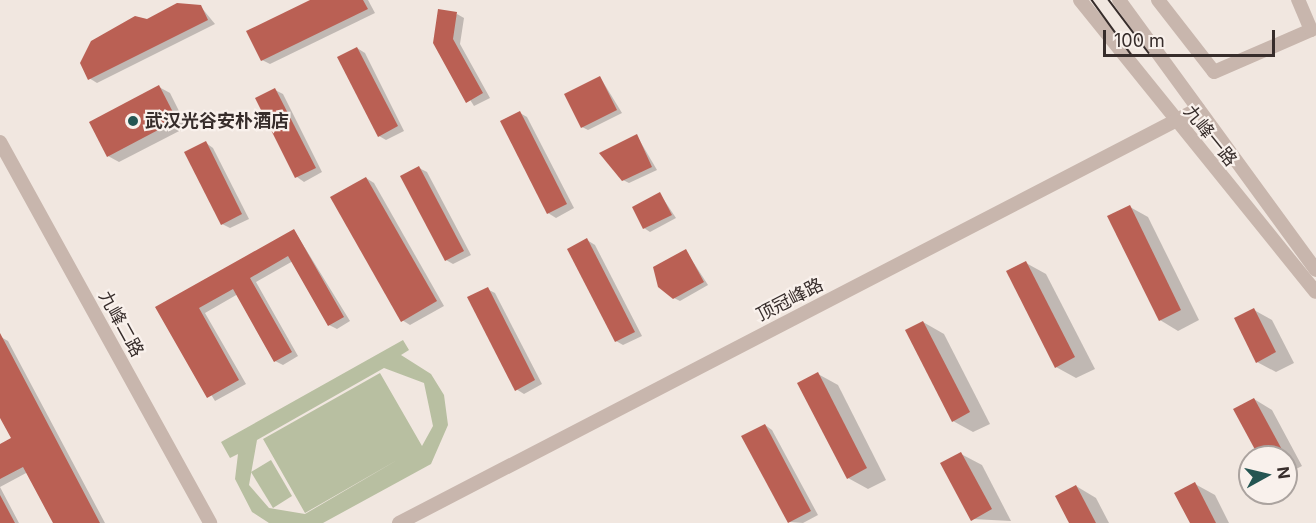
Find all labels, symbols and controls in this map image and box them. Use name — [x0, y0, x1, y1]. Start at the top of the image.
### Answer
scale bar — [1106, 18, 1278, 56]
text: 100 m — [1114, 30, 1165, 51]
street label: 九峰一路 — [1179, 101, 1241, 171]
place label: 武汉光谷安朴酒店 — [145, 110, 289, 132]
marker: 武汉光谷安朴酒店 — [126, 114, 140, 128]
street label: 顶冠峰路 — [753, 274, 827, 326]
street label: 九峰二路 — [94, 287, 148, 361]
north arrow — [1238, 445, 1298, 505]
text: N — [1273, 465, 1295, 480]

